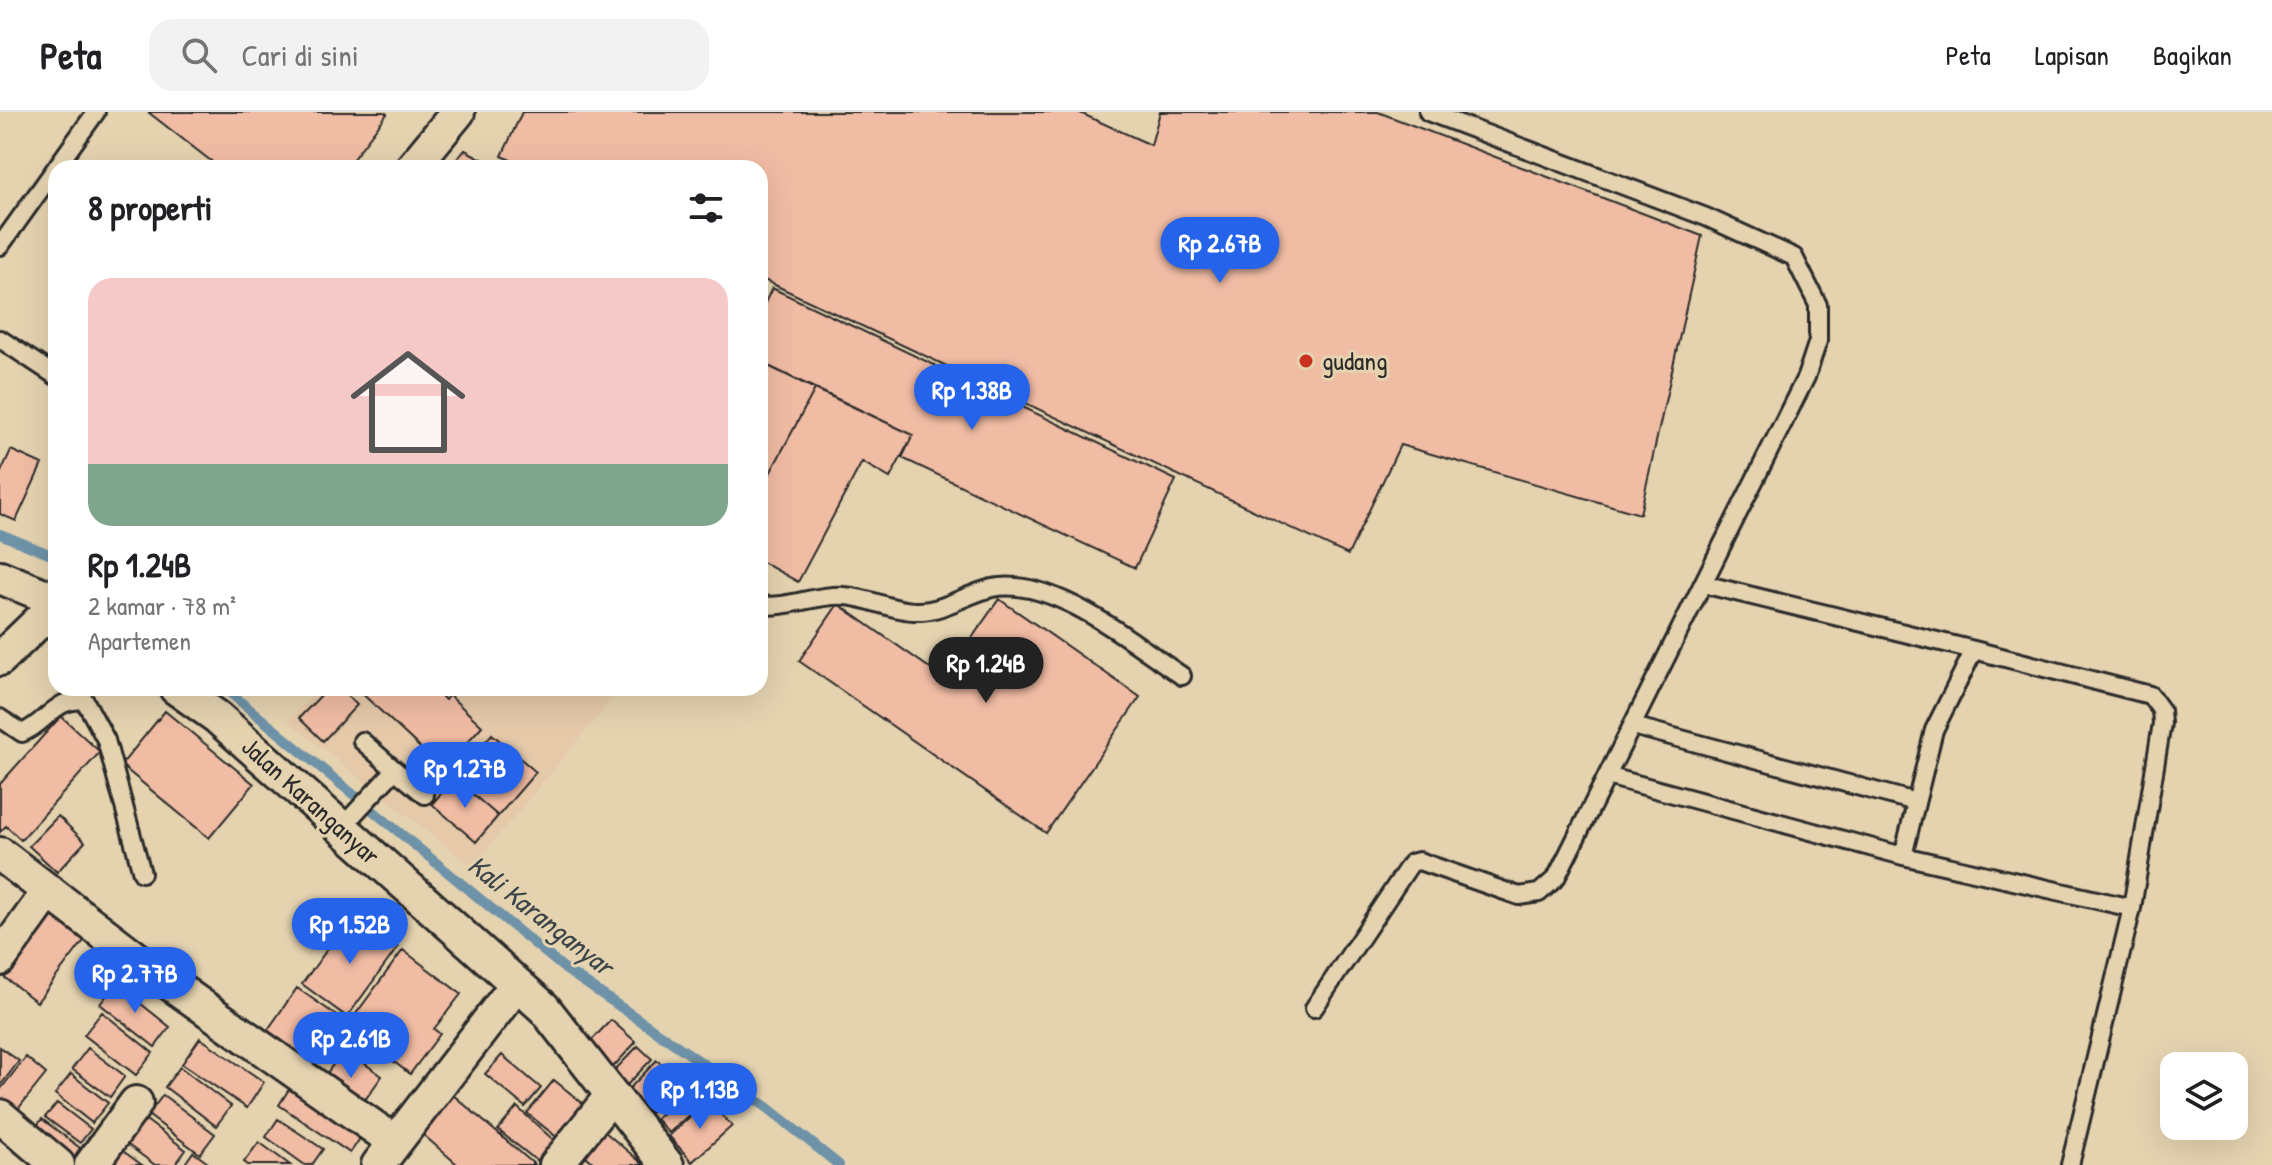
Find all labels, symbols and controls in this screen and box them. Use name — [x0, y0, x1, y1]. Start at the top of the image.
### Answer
search box — [149, 19, 709, 91]
text: Peta — [40, 29, 101, 81]
icon: search — [177, 33, 221, 77]
text: Cari di sini — [241, 35, 359, 75]
text: Peta — [1946, 36, 1991, 74]
text: Lapisan — [2035, 36, 2109, 74]
text: Bagikan — [2153, 36, 2232, 74]
text: 8 properti — [88, 185, 212, 231]
icon: filters — [684, 186, 728, 230]
pin: Rp 2.67B — [1137, 217, 1303, 285]
text: Rp 2.67B — [1178, 225, 1262, 260]
icon: home — [336, 330, 480, 474]
place label: gudang — [1322, 343, 1388, 378]
marker: gudang — [1297, 352, 1315, 370]
pin: Rp 1.38B — [889, 364, 1055, 432]
text: Rp 1.38B — [932, 372, 1012, 407]
text: Rp 1.24B — [88, 542, 191, 588]
text: 2 kamar · 78 m² — [88, 588, 236, 623]
text: Apartemen — [88, 623, 191, 658]
pin: Rp 1.24B — [903, 637, 1069, 705]
text: Rp 1.24B — [946, 645, 1026, 680]
street label: Jalan Karanganyar — [235, 729, 388, 872]
pin: Rp 1.27B — [382, 742, 548, 810]
text: Rp 1.27B — [424, 750, 506, 785]
water label: Kali Karanganyar — [460, 846, 624, 986]
pin: Rp 1.52B — [267, 898, 433, 966]
text: Rp 1.52B — [310, 906, 390, 941]
pin: Rp 2.77B — [52, 947, 218, 1015]
text: Rp 2.77B — [92, 955, 178, 990]
pin: Rp 2.61B — [268, 1012, 434, 1080]
text: Rp 2.61B — [311, 1020, 391, 1055]
map controls — [2160, 1052, 2248, 1140]
button: layers — [2160, 1052, 2248, 1140]
pin: Rp 1.13B — [617, 1063, 783, 1131]
text: Rp 1.13B — [661, 1071, 739, 1106]

